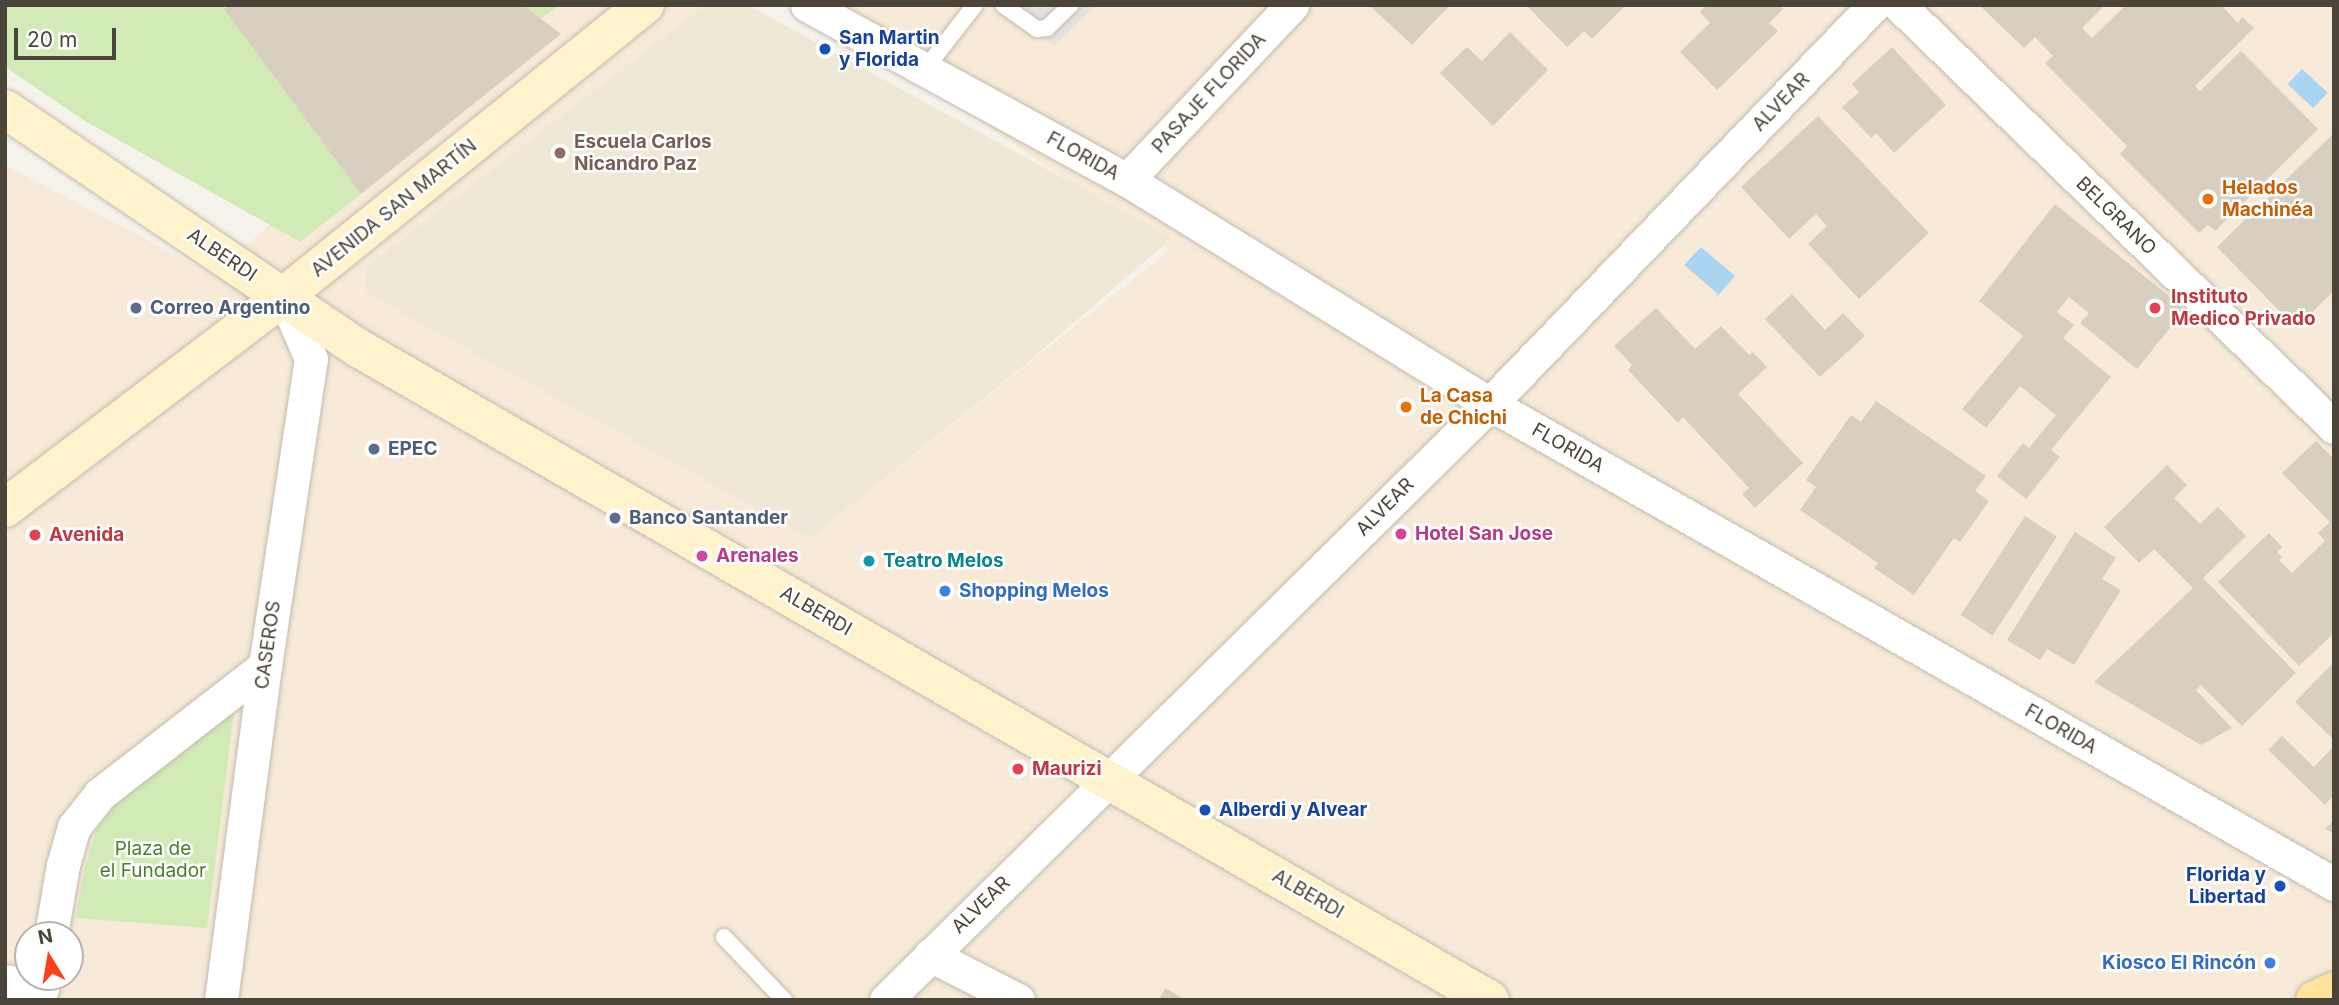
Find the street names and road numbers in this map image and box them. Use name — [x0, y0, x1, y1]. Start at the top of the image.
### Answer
street label: PASAJE FLORIDA — [1147, 28, 1271, 158]
street label: ALVEAR — [1748, 68, 1814, 136]
street label: FLORIDA — [1043, 127, 1123, 185]
street label: AVENIDA SAN MARTÍN — [307, 134, 481, 282]
street label: BELGRANO — [2071, 172, 2161, 260]
street label: ALBERDI — [183, 224, 261, 286]
street label: FLORIDA — [1528, 418, 1608, 478]
street label: ALVEAR — [1351, 473, 1419, 541]
street label: ALBERDI — [776, 581, 856, 641]
street label: CASEROS — [251, 599, 285, 691]
street label: FLORIDA — [2021, 699, 2101, 759]
street label: ALBERDI — [1268, 864, 1348, 924]
street label: ALVEAR — [947, 872, 1015, 938]

